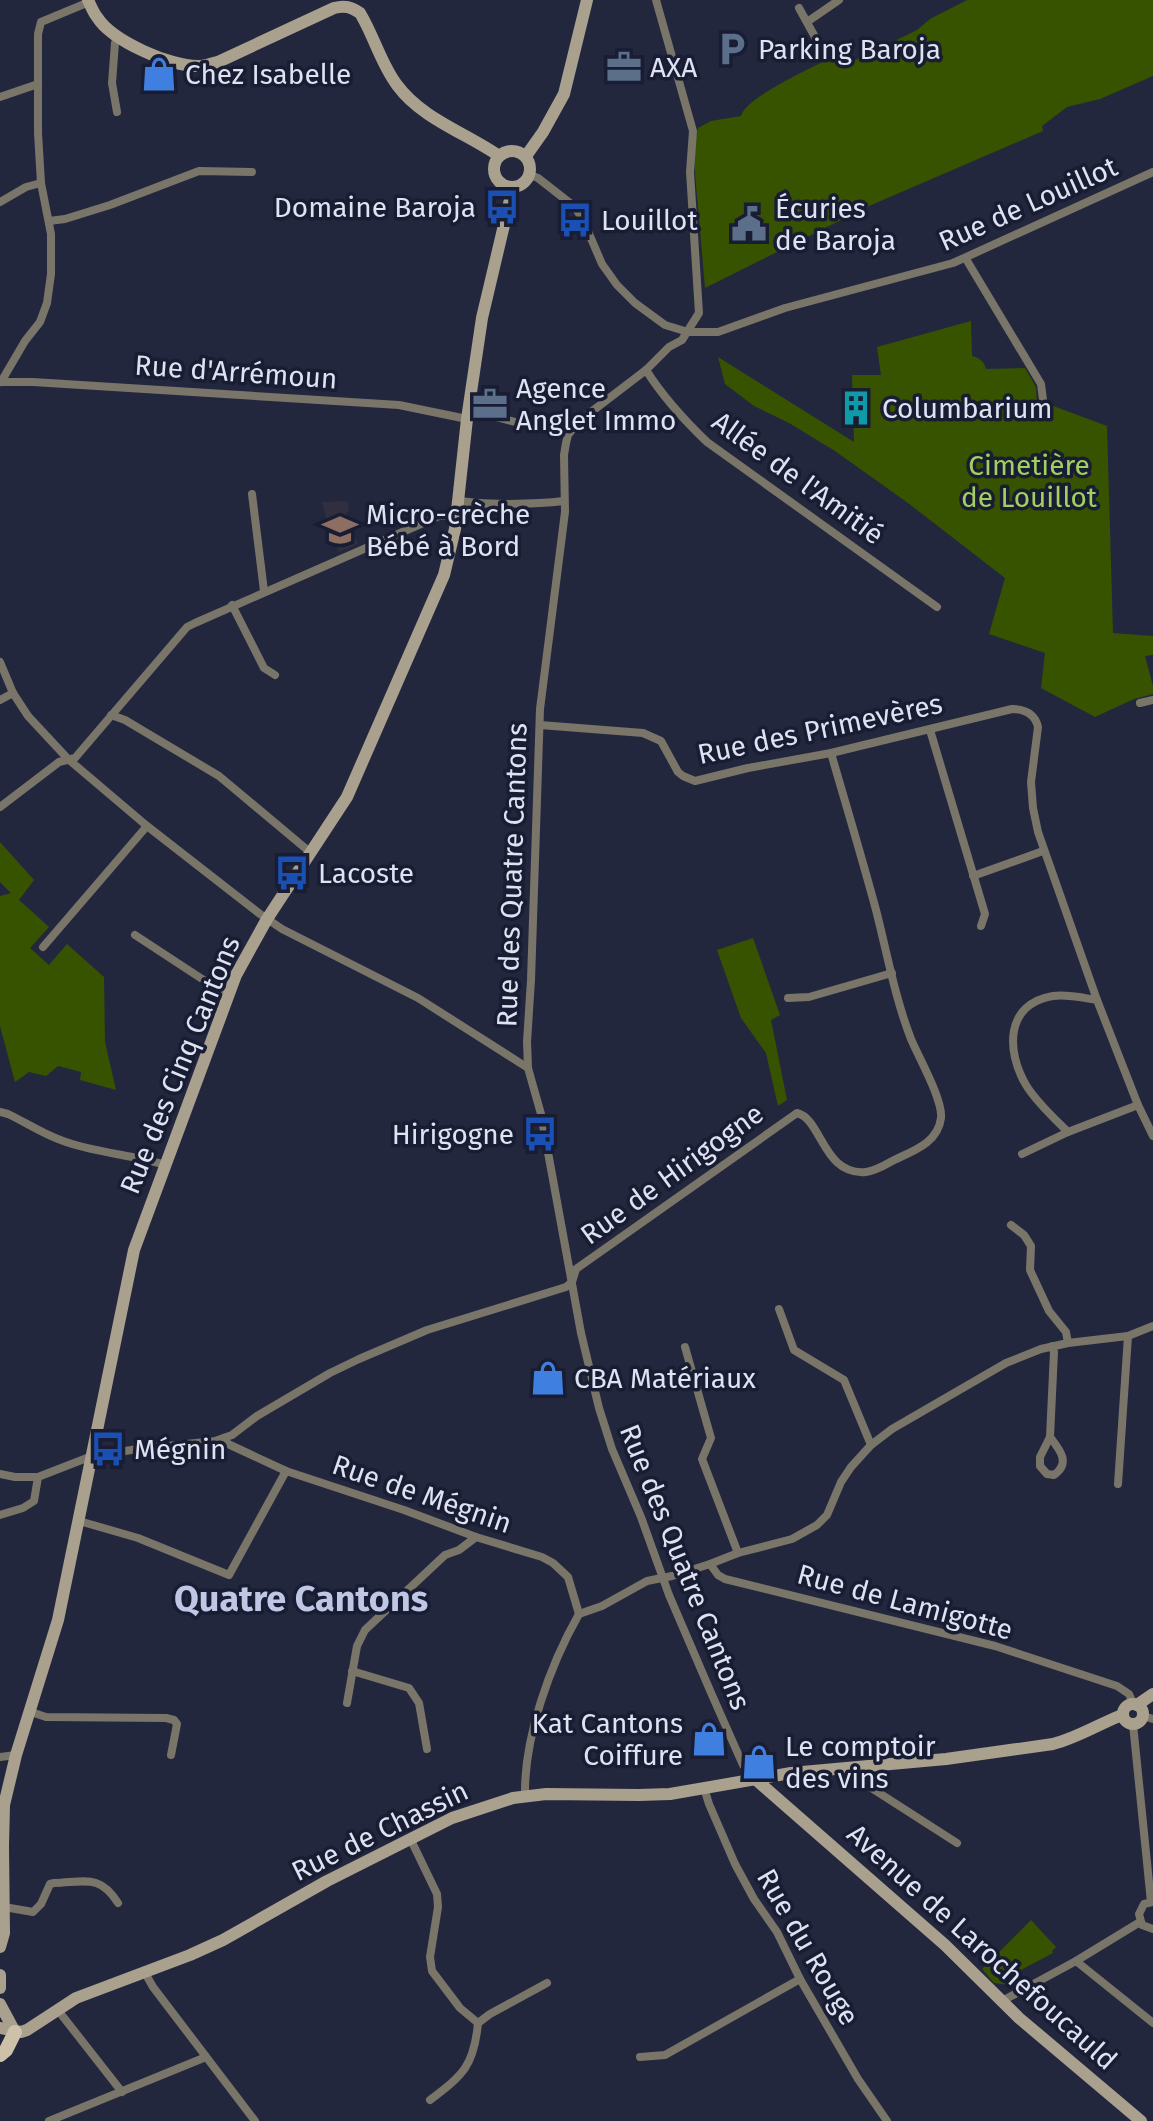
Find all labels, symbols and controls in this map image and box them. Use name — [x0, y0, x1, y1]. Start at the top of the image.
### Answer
parking icon: Parking Baroja — [713, 30, 751, 68]
place label: Parking Baroja — [758, 33, 941, 66]
office icon: AXA — [605, 48, 643, 86]
place label: AXA — [650, 51, 697, 84]
shop icon: Chez Isabelle — [140, 55, 178, 93]
place label: Chez Isabelle — [185, 58, 351, 91]
street label: Rue de Louillot — [934, 150, 1123, 258]
bus stop icon: Domaine Baroja — [483, 188, 521, 226]
place label: Domaine Baroja — [274, 191, 476, 224]
place label: Écuries de Baroja — [775, 192, 896, 257]
bus stop icon: Louillot — [556, 201, 594, 239]
place label: Louillot — [601, 204, 698, 237]
public building icon: Écuries de Baroja — [730, 205, 768, 243]
street label: Rue d'Arrémoun — [134, 348, 338, 396]
place label: Agence Anglet Immo — [516, 372, 676, 437]
office icon: Agence Anglet Immo — [471, 385, 509, 423]
building icon: Columbarium — [837, 389, 875, 427]
place label: Columbarium — [882, 392, 1053, 425]
street label: Allée de l'Amitié — [706, 405, 890, 551]
park label: Cimetière de Louillot — [961, 449, 1098, 514]
place label: Micro-crèche Bébé à Bord — [366, 498, 530, 563]
school or university icon: Micro-crèche Bébé à Bord — [321, 511, 359, 549]
street label: Rue des Primevères — [695, 687, 945, 771]
street label: Rue des Quatre Cantons — [490, 722, 534, 1028]
bus stop icon: Lacoste — [273, 854, 311, 892]
place label: Lacoste — [318, 857, 414, 890]
street label: Rue des Cinq Cantons — [113, 931, 247, 1199]
street label: Rue de Hirigogne — [574, 1097, 770, 1251]
bus stop icon: Hirigogne — [521, 1115, 559, 1153]
place label: Hirigogne — [392, 1118, 514, 1151]
shop icon: CBA Matériaux — [529, 1359, 567, 1397]
place label: CBA Matériaux — [574, 1362, 756, 1395]
street label: Rue des Quatre Cantons — [613, 1420, 757, 1714]
bus stop icon: Mégnin — [89, 1430, 127, 1468]
place label: Mégnin — [134, 1433, 226, 1466]
street label: Rue de Mégnin — [328, 1448, 516, 1540]
street label: Rue de Lamigotte — [794, 1557, 1016, 1647]
district label: Quatre Cantons — [174, 1577, 428, 1621]
place label: Kat Cantons Coiffure — [531, 1707, 683, 1772]
shop icon: Kat Cantons Coiffure — [690, 1720, 728, 1758]
place label: Le comptoir des vins — [785, 1730, 936, 1795]
shop icon: Le comptoir des vins — [740, 1743, 778, 1781]
street label: Rue de Chassin — [286, 1774, 474, 1888]
street label: Avenue de Larochefoucauld — [840, 1817, 1124, 2077]
street label: Rue du Rouge — [750, 1863, 866, 2031]

